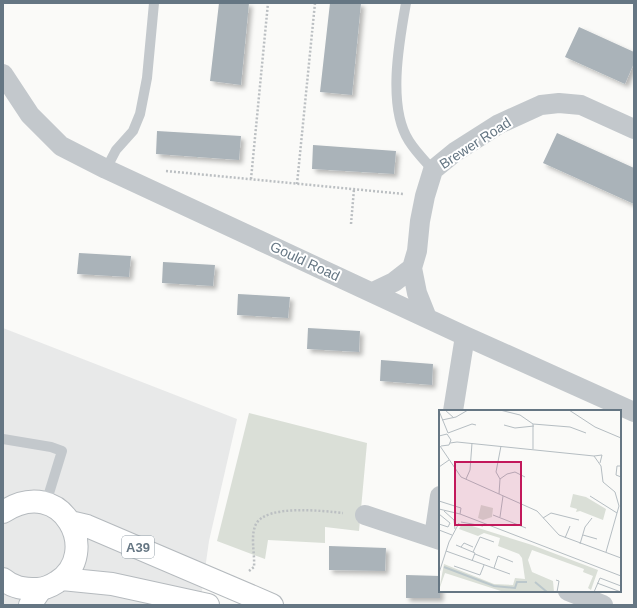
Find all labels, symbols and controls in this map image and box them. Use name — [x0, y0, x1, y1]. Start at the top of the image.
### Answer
street label: Brewer Road — [436, 114, 514, 172]
street label: Gould Road — [268, 238, 342, 284]
inset map — [439, 410, 621, 592]
road number: A39 — [122, 536, 154, 558]

